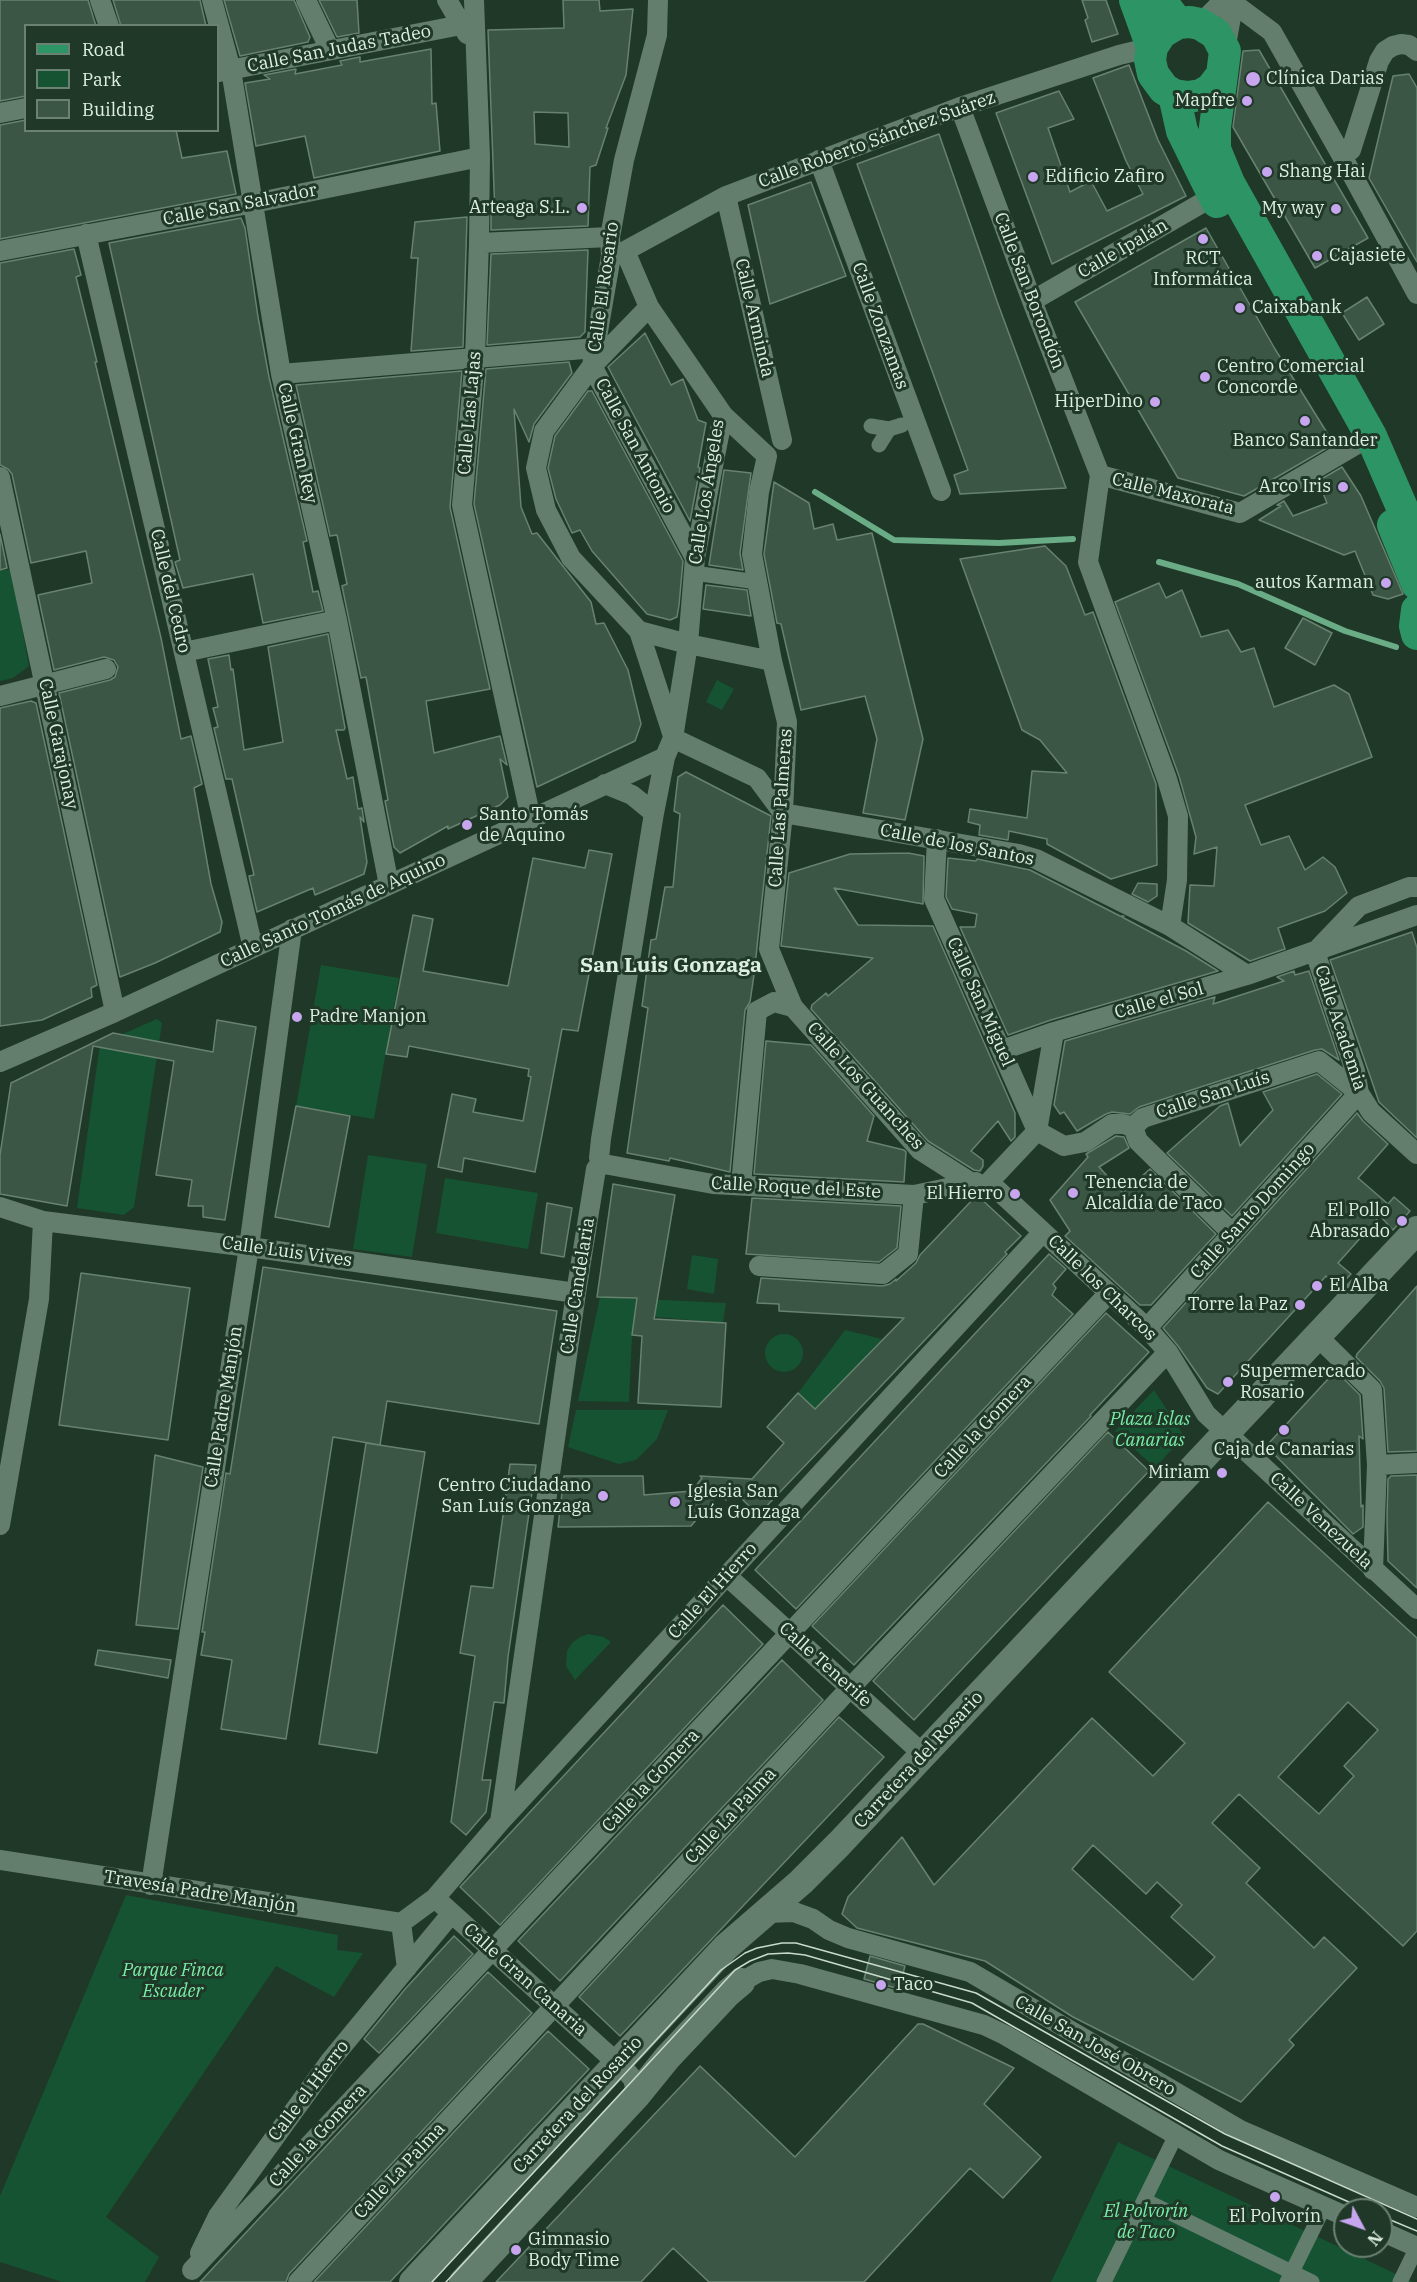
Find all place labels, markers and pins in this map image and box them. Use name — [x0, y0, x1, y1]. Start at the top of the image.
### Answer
place label: Clínica Darias — [1266, 68, 1384, 90]
marker: Clínica Darias — [1244, 70, 1262, 88]
place label: Mapfre — [1175, 90, 1235, 112]
marker: Mapfre — [1240, 94, 1254, 108]
place label: Shang Hai — [1279, 161, 1366, 183]
marker: Shang Hai — [1260, 165, 1274, 179]
place label: Edificio Zafiro — [1045, 166, 1164, 188]
marker: Edificio Zafiro — [1026, 170, 1040, 184]
place label: Arteaga S.L. — [469, 197, 570, 219]
place label: My way — [1261, 198, 1324, 220]
marker: Arteaga S.L. — [575, 201, 589, 215]
marker: My way — [1329, 202, 1343, 216]
marker: RCT Informática — [1196, 232, 1210, 246]
place label: Cajasiete — [1329, 245, 1406, 267]
place label: RCT Informática — [1153, 248, 1253, 290]
marker: Cajasiete — [1310, 249, 1324, 263]
place label: Caixabank — [1252, 297, 1342, 319]
marker: Caixabank — [1233, 301, 1247, 315]
place label: Centro Comercial Concorde — [1217, 356, 1365, 398]
marker: Centro Comercial Concorde — [1198, 370, 1212, 384]
place label: HiperDino — [1054, 391, 1143, 413]
marker: HiperDino — [1148, 395, 1162, 409]
marker: Banco Santander — [1298, 414, 1312, 428]
place label: Banco Santander — [1233, 430, 1377, 452]
place label: Arco Iris — [1259, 476, 1331, 498]
marker: Arco Iris — [1336, 480, 1350, 494]
place label: autos Karman — [1255, 572, 1374, 594]
marker: autos Karman — [1379, 576, 1393, 590]
place label: Santo Tomás de Aquino — [479, 804, 588, 846]
marker: Santo Tomás de Aquino — [460, 818, 474, 832]
place label: Padre Manjon — [309, 1006, 427, 1028]
marker: Padre Manjon — [290, 1010, 304, 1024]
place label: Tenencia de Alcaldía de Taco — [1085, 1172, 1223, 1214]
place label: El Hierro — [926, 1183, 1003, 1205]
marker: Tenencia de Alcaldía de Taco — [1066, 1186, 1080, 1200]
marker: El Hierro — [1008, 1187, 1022, 1201]
place label: El Pollo Abrasado — [1309, 1200, 1390, 1242]
marker: El Pollo Abrasado — [1395, 1214, 1409, 1228]
place label: El Alba — [1329, 1275, 1388, 1297]
marker: El Alba — [1310, 1279, 1324, 1293]
place label: Torre la Paz — [1188, 1294, 1288, 1316]
marker: Torre la Paz — [1293, 1298, 1307, 1312]
place label: Supermercado Rosario — [1240, 1361, 1365, 1404]
marker: Supermercado Rosario — [1221, 1375, 1235, 1389]
marker: Caja de Canarias — [1277, 1423, 1291, 1437]
place label: Caja de Canarias — [1214, 1439, 1354, 1461]
place label: Miriam — [1148, 1462, 1210, 1484]
marker: Miriam — [1215, 1466, 1229, 1480]
place label: Centro Ciudadano San Luís Gonzaga — [438, 1475, 591, 1518]
place label: Iglesia San Luís Gonzaga — [687, 1481, 800, 1524]
marker: Centro Ciudadano San Luís Gonzaga — [596, 1489, 610, 1503]
marker: Iglesia San Luís Gonzaga — [668, 1495, 682, 1509]
place label: Taco — [893, 1974, 933, 1996]
marker: Taco — [874, 1978, 888, 1992]
marker: El Polvorín — [1268, 2190, 1282, 2204]
place label: El Polvorín — [1229, 2206, 1321, 2228]
place label: Gimnasio Body Time — [528, 2229, 619, 2272]
marker: Gimnasio Body Time — [509, 2243, 523, 2257]

